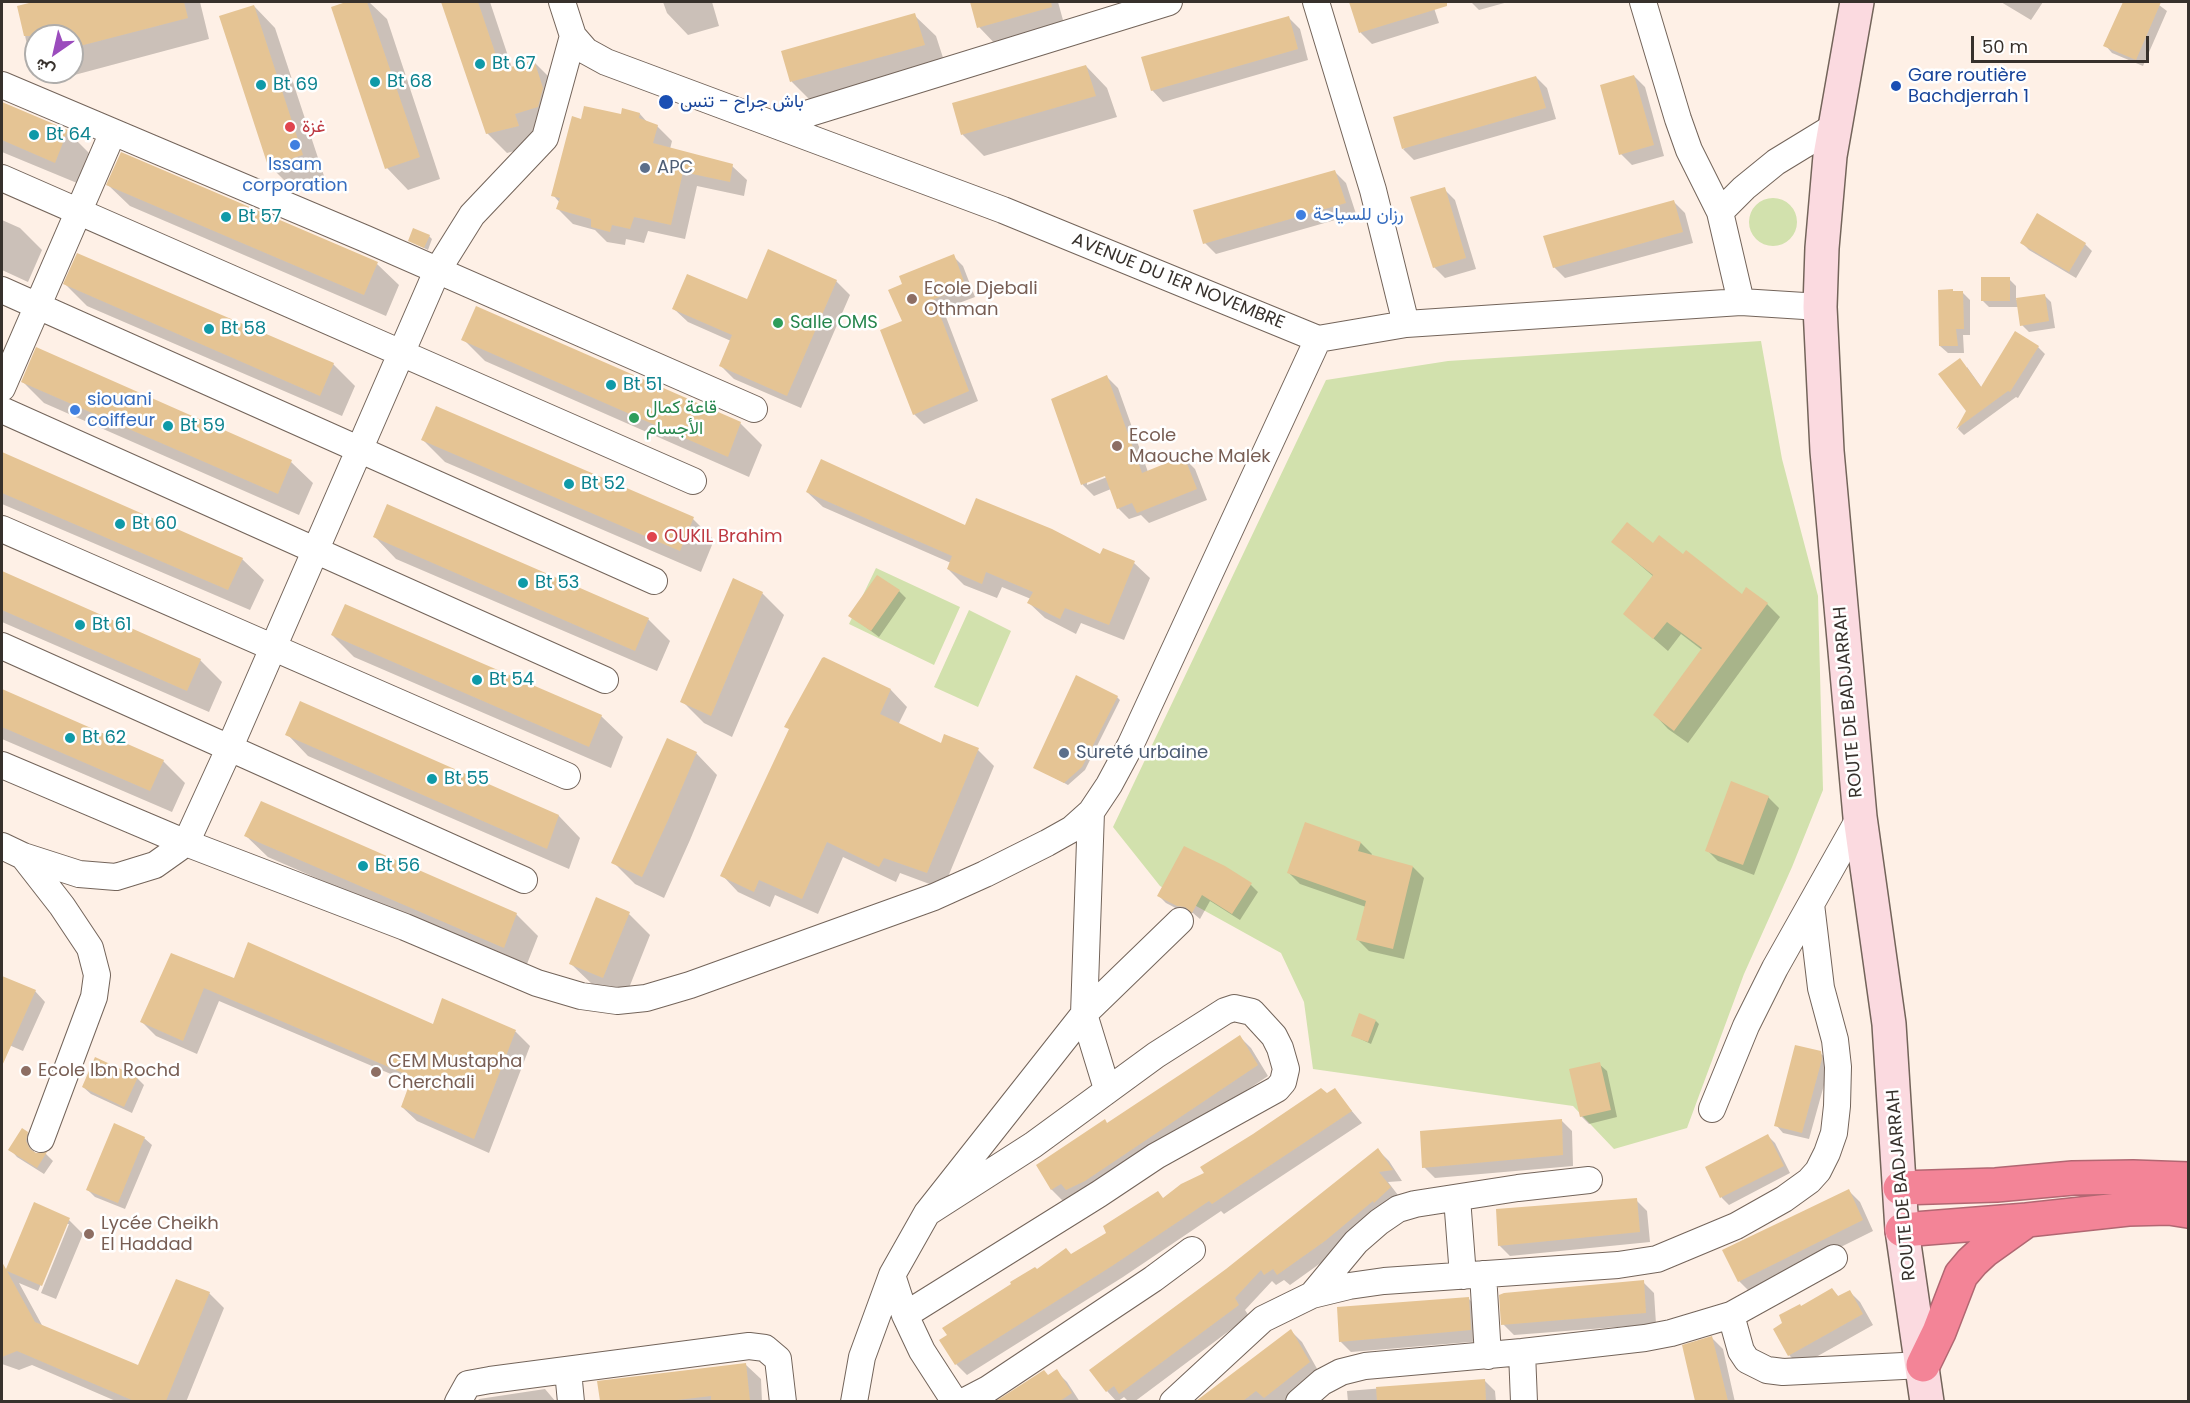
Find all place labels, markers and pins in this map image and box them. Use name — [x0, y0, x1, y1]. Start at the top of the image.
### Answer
place label: Bt 67 — [492, 53, 536, 75]
marker: Bt 67 — [473, 57, 487, 71]
place label: Gare routière Bachdjerrah 1 — [1908, 65, 2029, 107]
place label: Bt 68 — [387, 71, 432, 93]
place label: Bt 69 — [273, 74, 318, 96]
marker: Bt 68 — [368, 75, 382, 89]
marker: Bt 69 — [254, 78, 268, 92]
marker: Gare routière Bachdjerrah 1 — [1889, 79, 1903, 93]
place label: باش جراح - تنس — [680, 91, 804, 113]
marker: باش جراح - تنس — [657, 93, 675, 111]
place label: غزة — [302, 116, 325, 138]
marker: غزة — [283, 120, 297, 134]
place label: Bt 64 — [46, 124, 91, 146]
marker: Bt 64 — [27, 128, 41, 142]
marker: Issam corporation — [288, 138, 302, 152]
place label: Issam corporation — [242, 154, 348, 196]
place label: APC — [657, 157, 693, 179]
marker: APC — [638, 161, 652, 175]
place label: رزان للسياحة — [1313, 204, 1404, 226]
place label: Bt 57 — [238, 206, 282, 228]
marker: رزان للسياحة — [1294, 208, 1308, 222]
marker: Bt 57 — [219, 210, 233, 224]
place label: Ecole Djebali Othman — [924, 278, 1038, 320]
marker: Ecole Djebali Othman — [905, 292, 919, 306]
place label: Salle OMS — [790, 312, 878, 334]
marker: Salle OMS — [771, 316, 785, 330]
place label: Bt 58 — [221, 318, 266, 340]
marker: Bt 58 — [202, 322, 216, 336]
place label: Bt 51 — [623, 374, 662, 396]
marker: Bt 51 — [604, 378, 618, 392]
place label: siouani coiffeur — [87, 389, 155, 432]
place label: قاعة كمال الأجسام — [646, 397, 717, 440]
marker: siouani coiffeur — [68, 403, 82, 417]
marker: قاعة كمال الأجسام — [627, 411, 641, 425]
place label: Bt 59 — [180, 415, 225, 437]
marker: Bt 59 — [161, 419, 175, 433]
place label: Ecole Maouche Malek — [1129, 425, 1271, 468]
marker: Ecole Maouche Malek — [1110, 439, 1124, 453]
place label: Bt 52 — [581, 473, 625, 495]
marker: Bt 52 — [562, 477, 576, 491]
place label: Bt 60 — [132, 513, 177, 535]
marker: Bt 60 — [113, 517, 127, 531]
place label: OUKIL Brahim — [664, 526, 782, 548]
marker: OUKIL Brahim — [645, 530, 659, 544]
place label: Bt 53 — [535, 572, 579, 594]
marker: Bt 53 — [516, 576, 530, 590]
place label: Bt 61 — [92, 614, 132, 636]
marker: Bt 61 — [73, 618, 87, 632]
place label: Bt 54 — [489, 669, 534, 691]
marker: Bt 54 — [470, 673, 484, 687]
place label: Bt 62 — [82, 727, 126, 749]
marker: Bt 62 — [63, 731, 77, 745]
place label: Sureté urbaine — [1076, 742, 1208, 764]
marker: Sureté urbaine — [1057, 746, 1071, 760]
place label: Bt 55 — [444, 768, 489, 790]
marker: Bt 55 — [425, 772, 439, 786]
place label: Bt 56 — [375, 855, 420, 877]
marker: Bt 56 — [356, 859, 370, 873]
place label: CEM Mustapha Cherchali — [388, 1051, 522, 1094]
place label: Ecole Ibn Rochd — [38, 1060, 180, 1082]
marker: Ecole Ibn Rochd — [19, 1064, 33, 1078]
marker: CEM Mustapha Cherchali — [369, 1065, 383, 1079]
place label: Lycée Cheikh El Haddad — [101, 1213, 219, 1256]
marker: Lycée Cheikh El Haddad — [82, 1227, 96, 1241]

